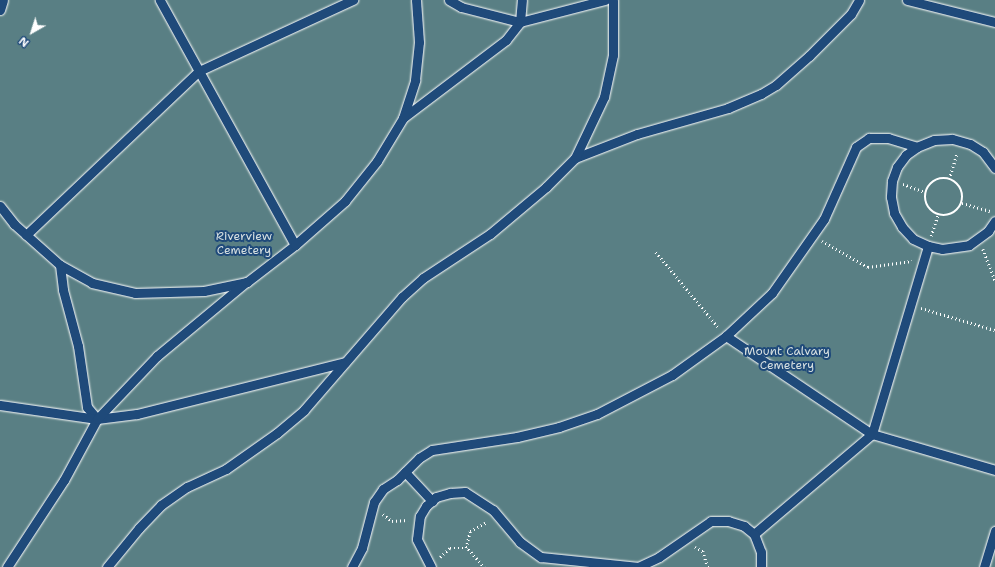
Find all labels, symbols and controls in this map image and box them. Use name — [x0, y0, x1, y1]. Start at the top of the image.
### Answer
north arrow — [12, 12, 52, 52]
text: N — [16, 33, 32, 50]
park label: Riverview Cemetery — [216, 230, 272, 258]
park label: Mount Calvary Cemetery — [744, 345, 830, 373]

